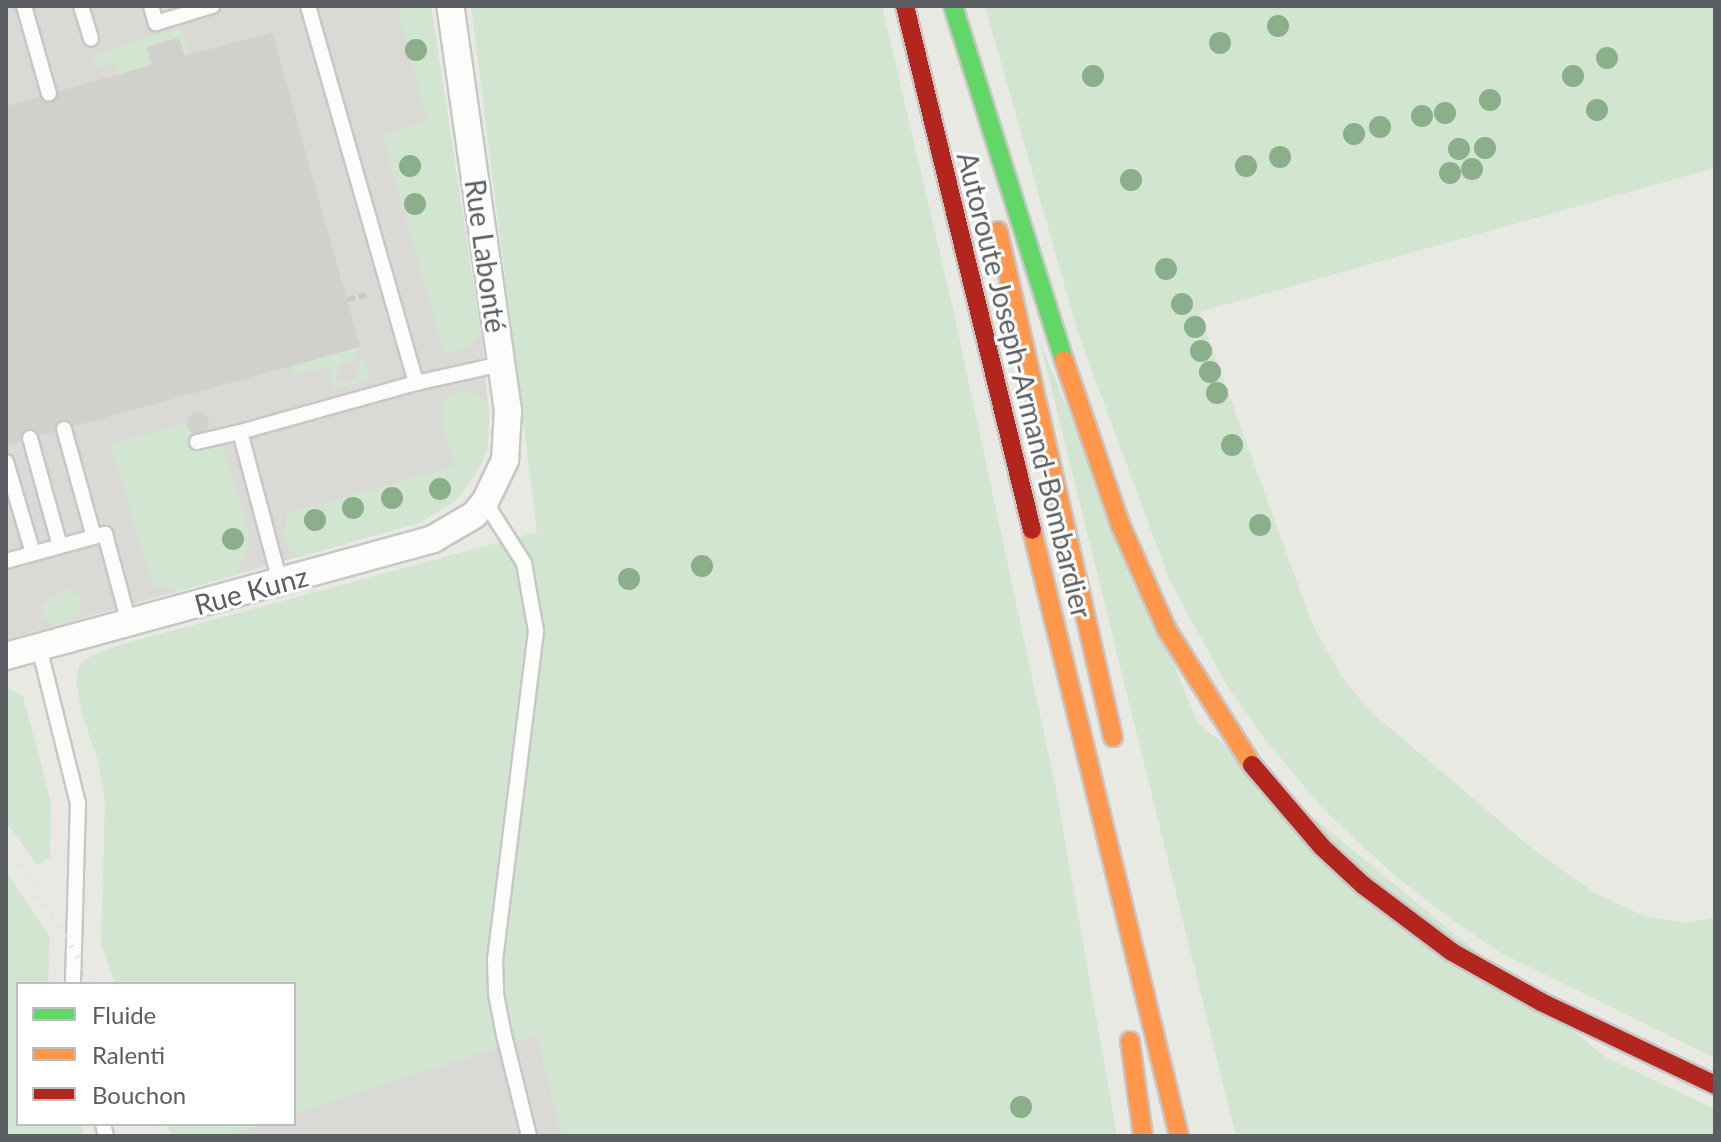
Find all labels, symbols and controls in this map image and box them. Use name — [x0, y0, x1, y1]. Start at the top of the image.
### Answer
street label: Autoroute Joseph-Armand-Bombardier — [951, 148, 1099, 622]
street label: Rue Labonté — [459, 177, 513, 335]
street label: Rue Kunz — [191, 559, 311, 621]
legend — [16, 982, 296, 1126]
text: Fluide — [92, 1000, 156, 1029]
text: Ralenti — [92, 1040, 165, 1069]
text: Bouchon — [92, 1080, 186, 1109]

